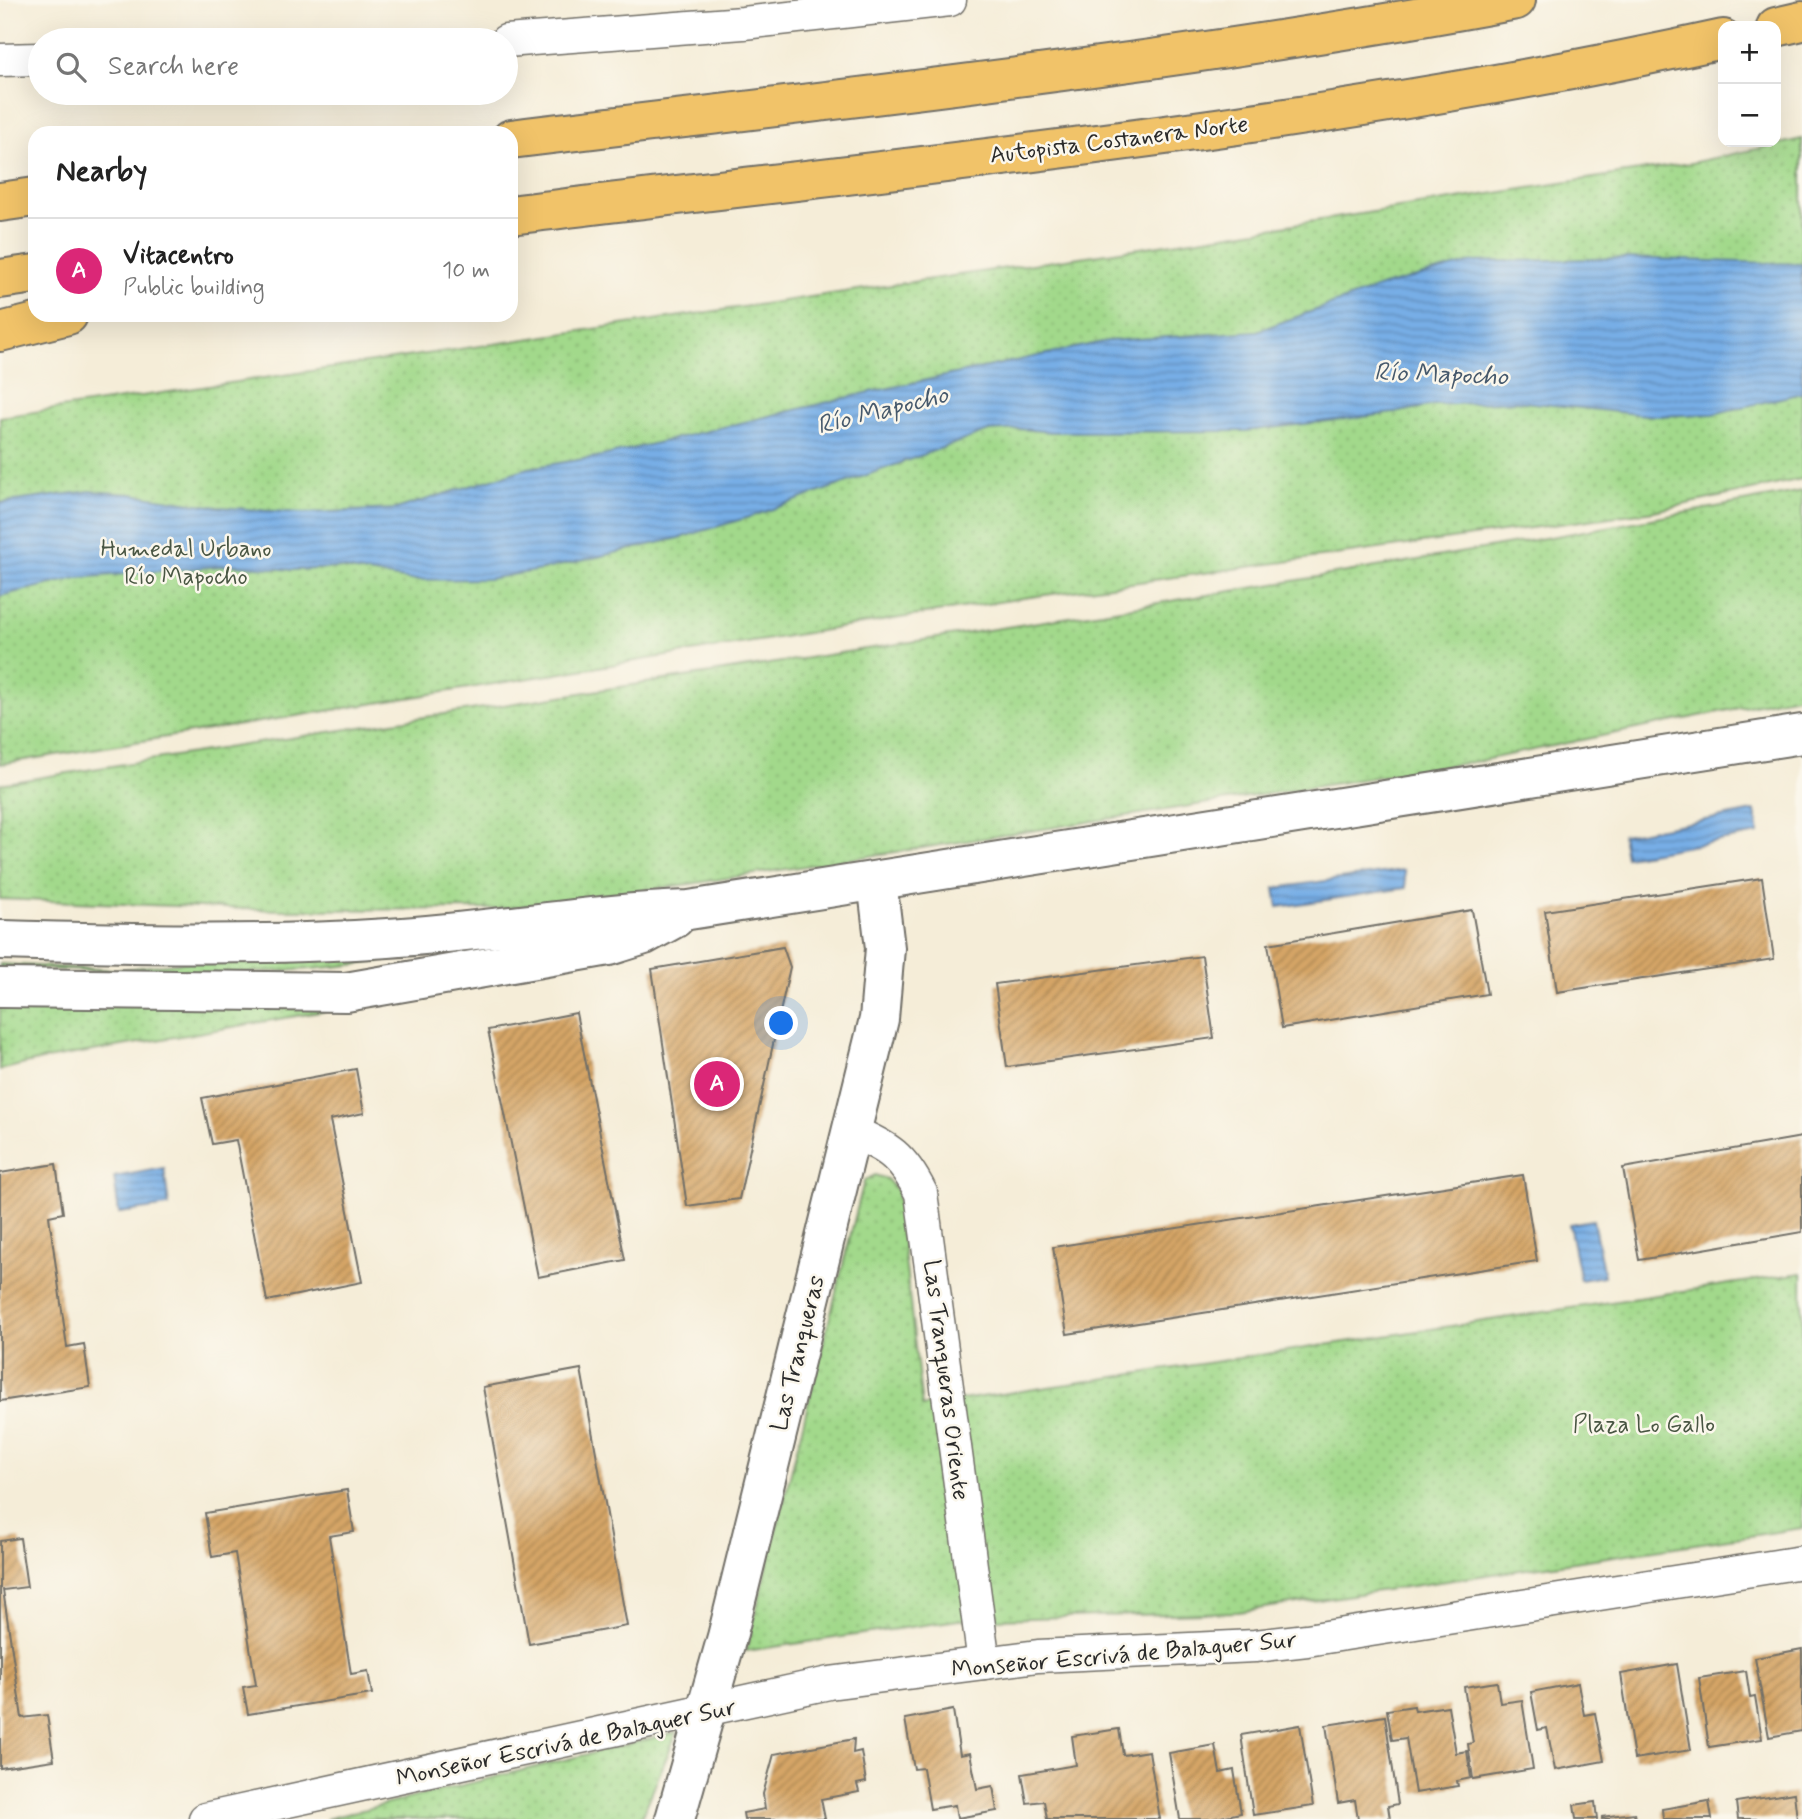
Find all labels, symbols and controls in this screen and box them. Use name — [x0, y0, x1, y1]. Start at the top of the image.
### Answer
map controls — [1718, 21, 1781, 147]
button: + — [1718, 21, 1781, 84]
search box — [28, 28, 518, 105]
icon: search — [52, 48, 90, 86]
text: Search here — [108, 50, 239, 84]
button: − — [1718, 84, 1781, 147]
street label: Autopista Costanera Norte — [988, 109, 1250, 172]
text: Nearby — [56, 152, 147, 191]
text: Vitacentro — [123, 239, 234, 273]
text: A — [71, 256, 87, 286]
text: 10 m — [442, 256, 490, 286]
text: Public building — [123, 273, 265, 303]
water label: Río Mapocho — [1373, 356, 1509, 394]
water label: Río Mapocho — [813, 378, 952, 444]
park label: Humedal Urbano Río Mapocho — [100, 534, 272, 593]
your location — [764, 1006, 798, 1040]
pin: A — [694, 1058, 740, 1110]
street label: Las Tranqueras Oriente — [915, 1258, 976, 1502]
street label: Las Tranqueras — [764, 1272, 833, 1434]
park label: Plaza Lo Gallo — [1573, 1410, 1715, 1441]
street label: Monseñor Escrivá de Balaguer Sur — [950, 1625, 1298, 1686]
street label: Monseñor Escrivá de Balaguer Sur — [393, 1692, 739, 1795]

